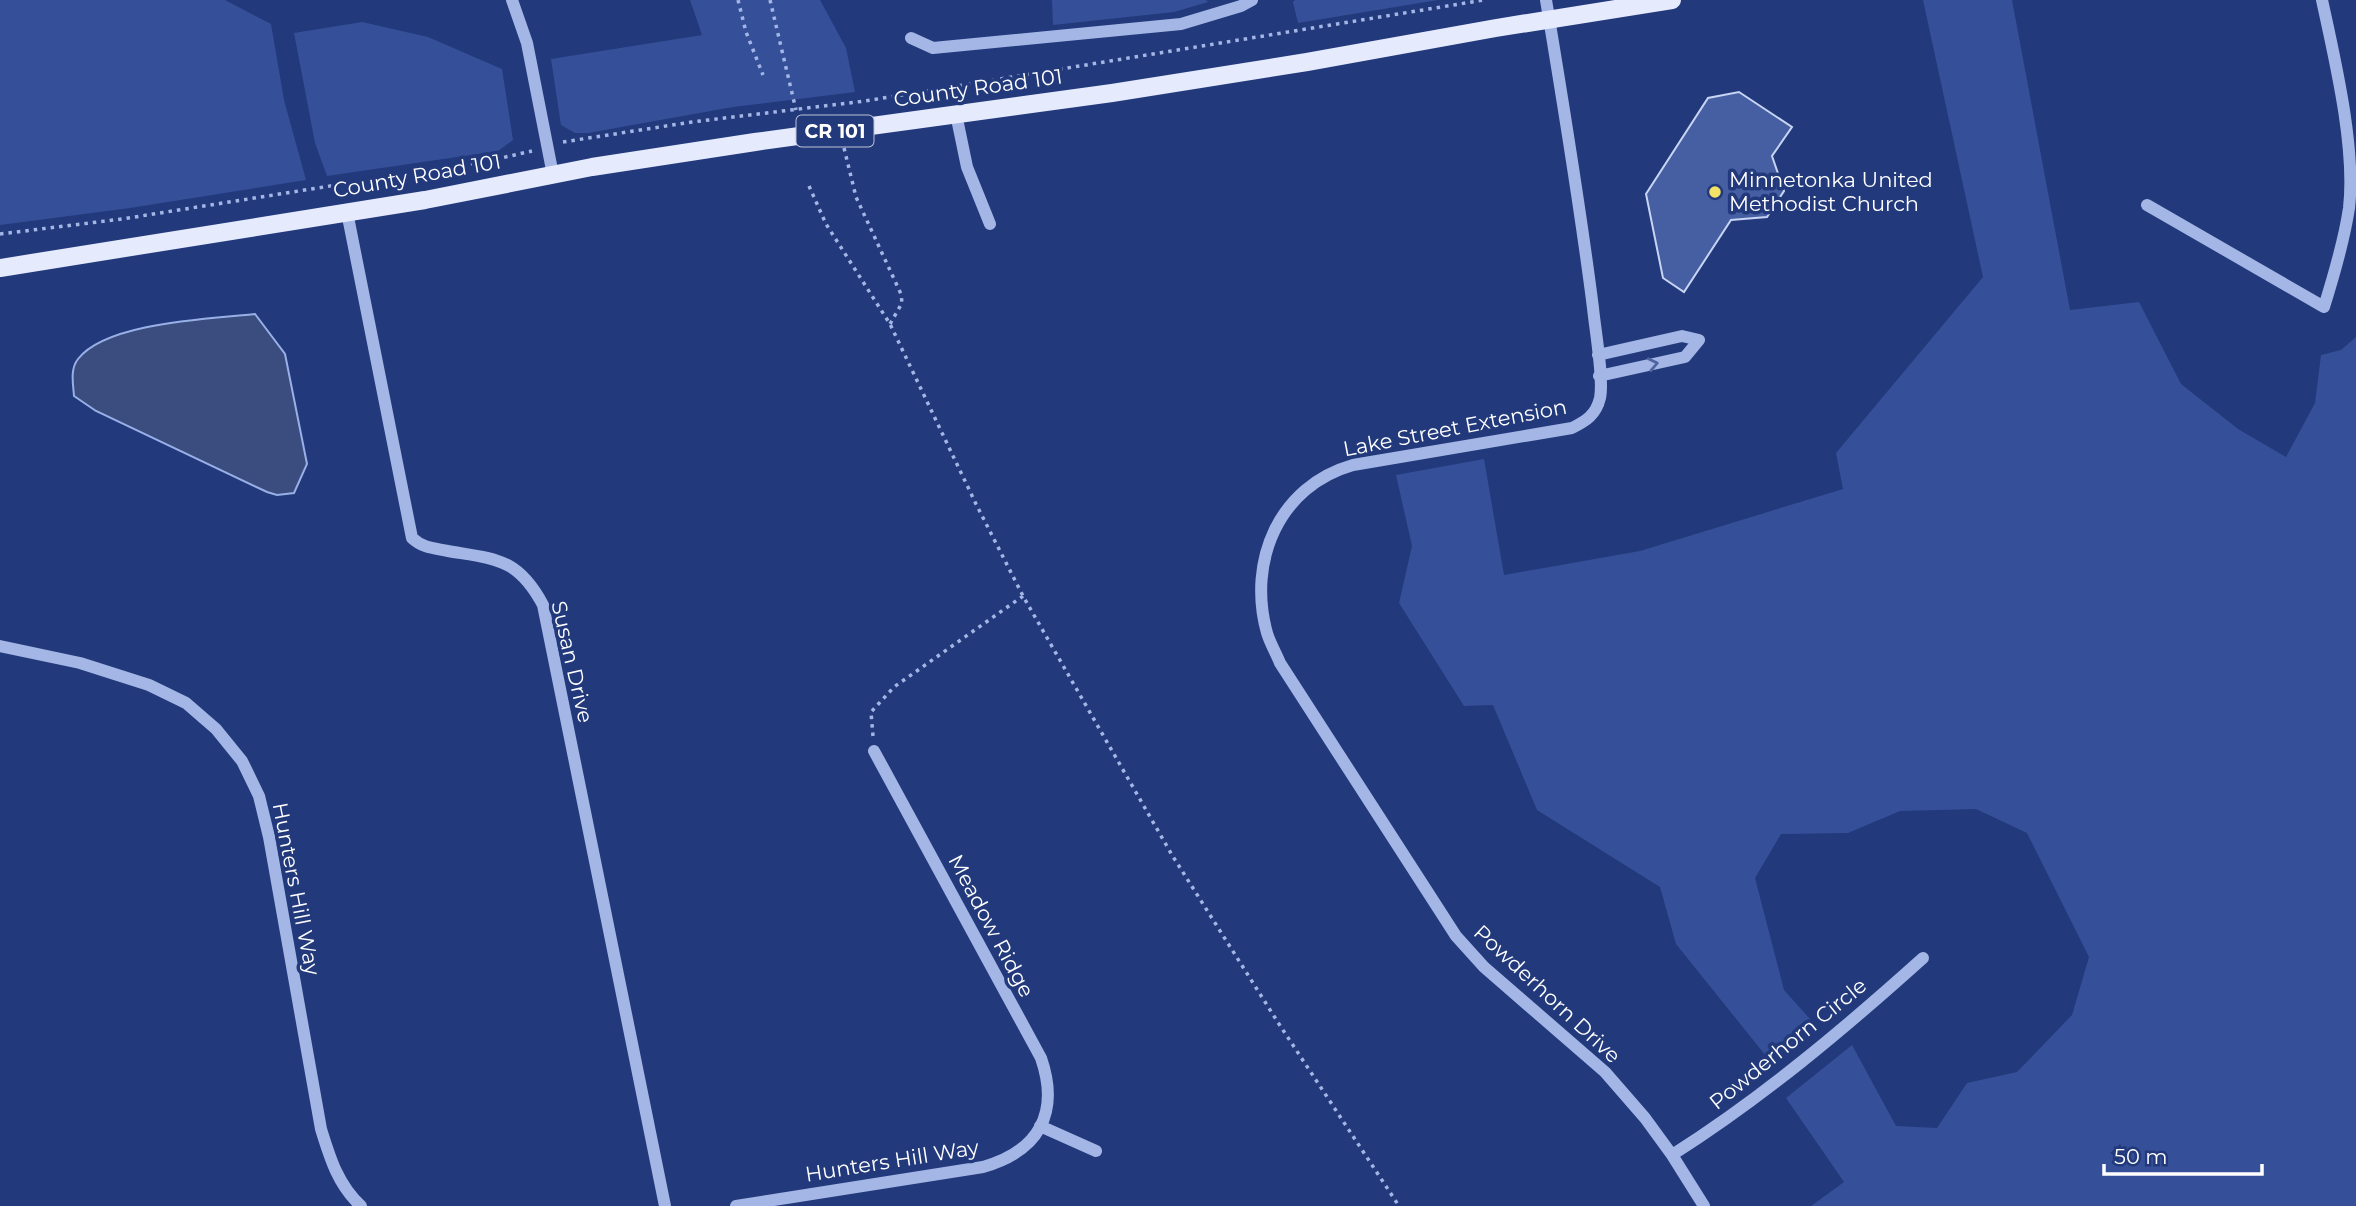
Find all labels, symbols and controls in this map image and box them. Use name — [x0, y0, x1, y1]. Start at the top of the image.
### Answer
street label: County Road 101 — [892, 63, 1064, 112]
road number: CR 101 — [796, 116, 874, 146]
street label: County Road 101 — [331, 148, 503, 203]
place label: Minnetonka United Methodist Church — [1729, 167, 1933, 216]
marker: Minnetonka United Methodist Church — [1707, 184, 1723, 200]
one-way arrow — [1647, 358, 1659, 373]
street label: Lake Street Extension — [1341, 394, 1569, 461]
street label: Susan Drive — [546, 598, 599, 725]
street label: Hunters Hill Way — [267, 800, 326, 978]
street label: Meadow Ridge — [943, 850, 1040, 1001]
street label: Powderhorn Drive — [1469, 919, 1626, 1068]
street label: Powderhorn Circle — [1704, 973, 1871, 1115]
scale bar — [2104, 1132, 2262, 1176]
street label: Hunters Hill Way — [803, 1134, 981, 1187]
text: 50 m — [2114, 1144, 2168, 1169]

